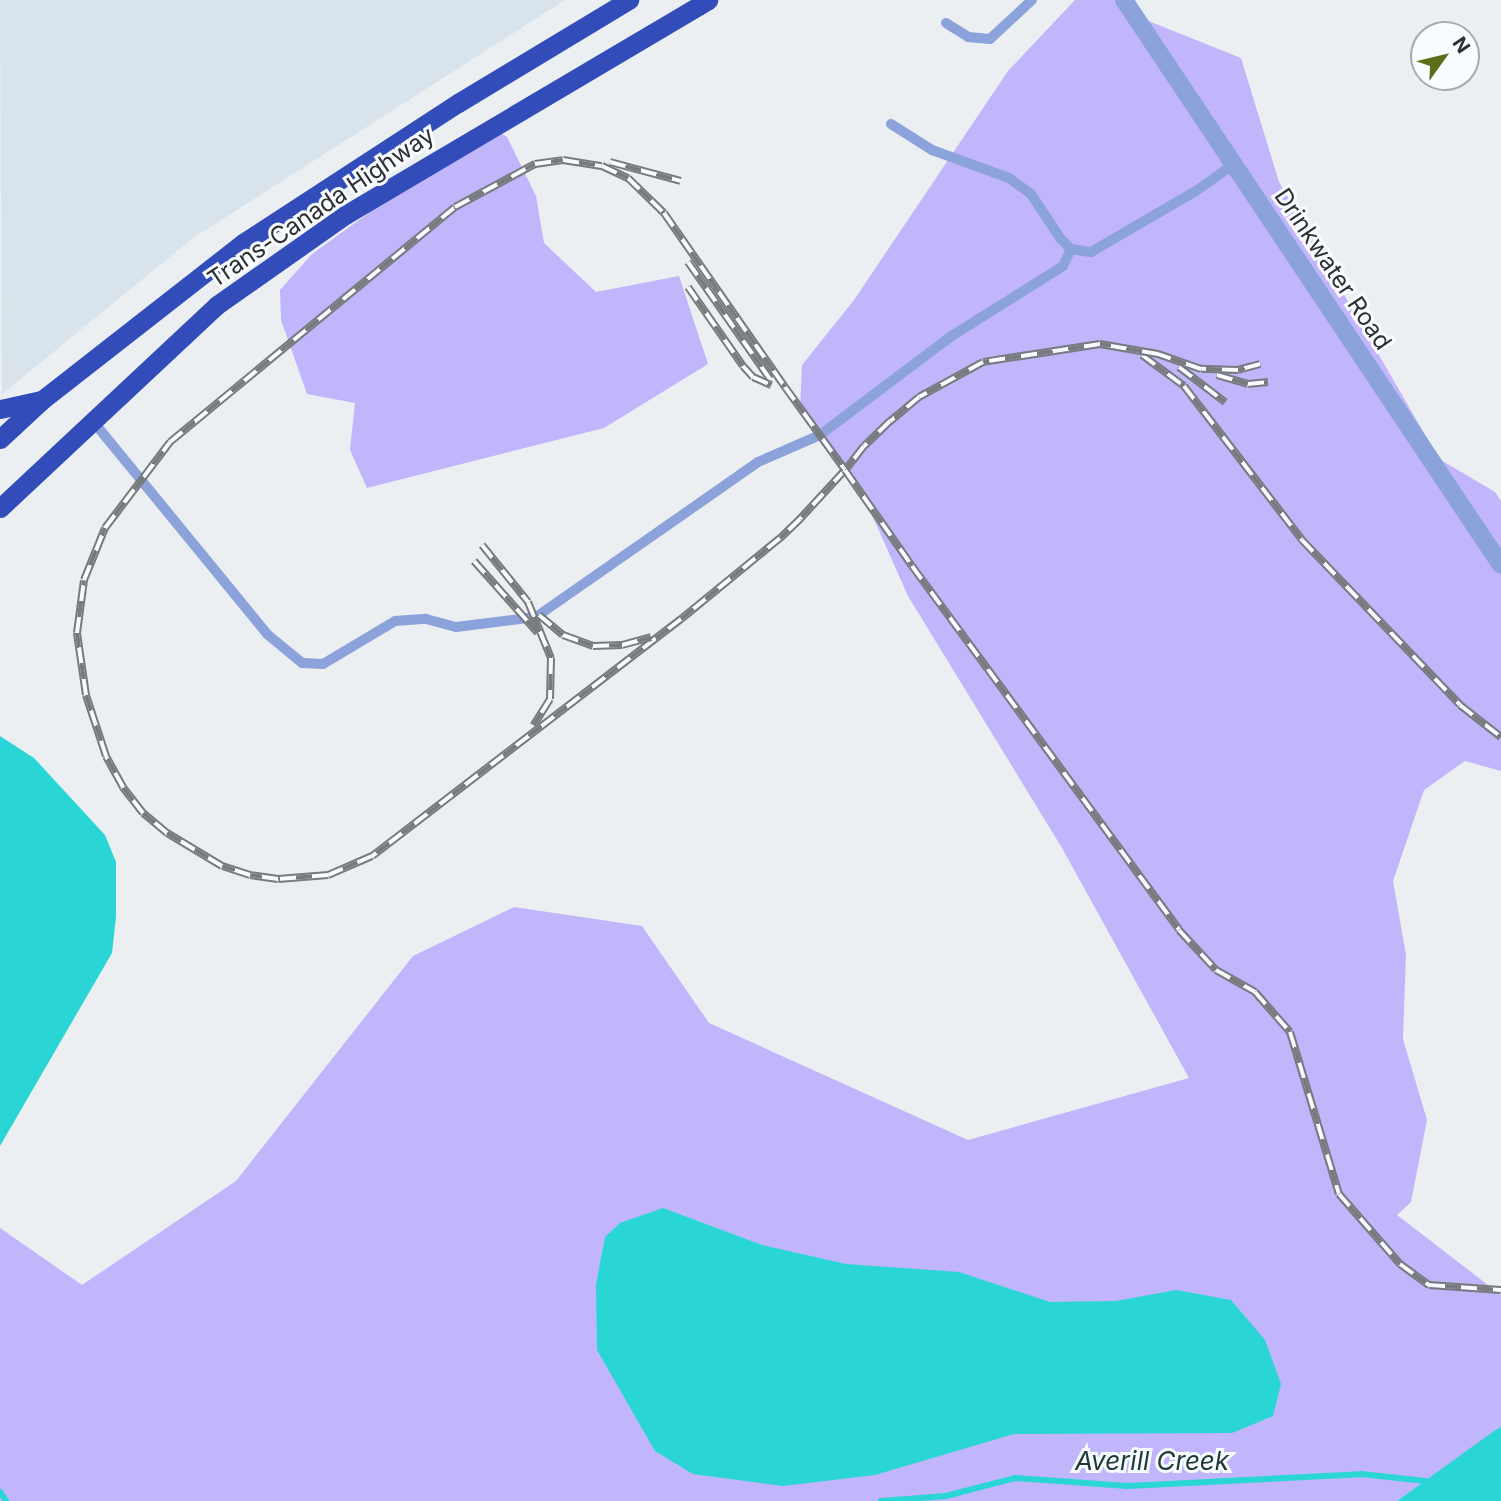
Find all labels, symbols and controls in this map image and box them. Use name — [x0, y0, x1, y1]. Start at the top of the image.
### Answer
north arrow — [1410, 21, 1480, 91]
text: N — [1448, 33, 1475, 58]
street label: Trans-Canada Highway — [202, 120, 440, 294]
street label: Drinkwater Road — [1268, 183, 1398, 355]
water label: Averill Creek — [1075, 1445, 1229, 1477]

